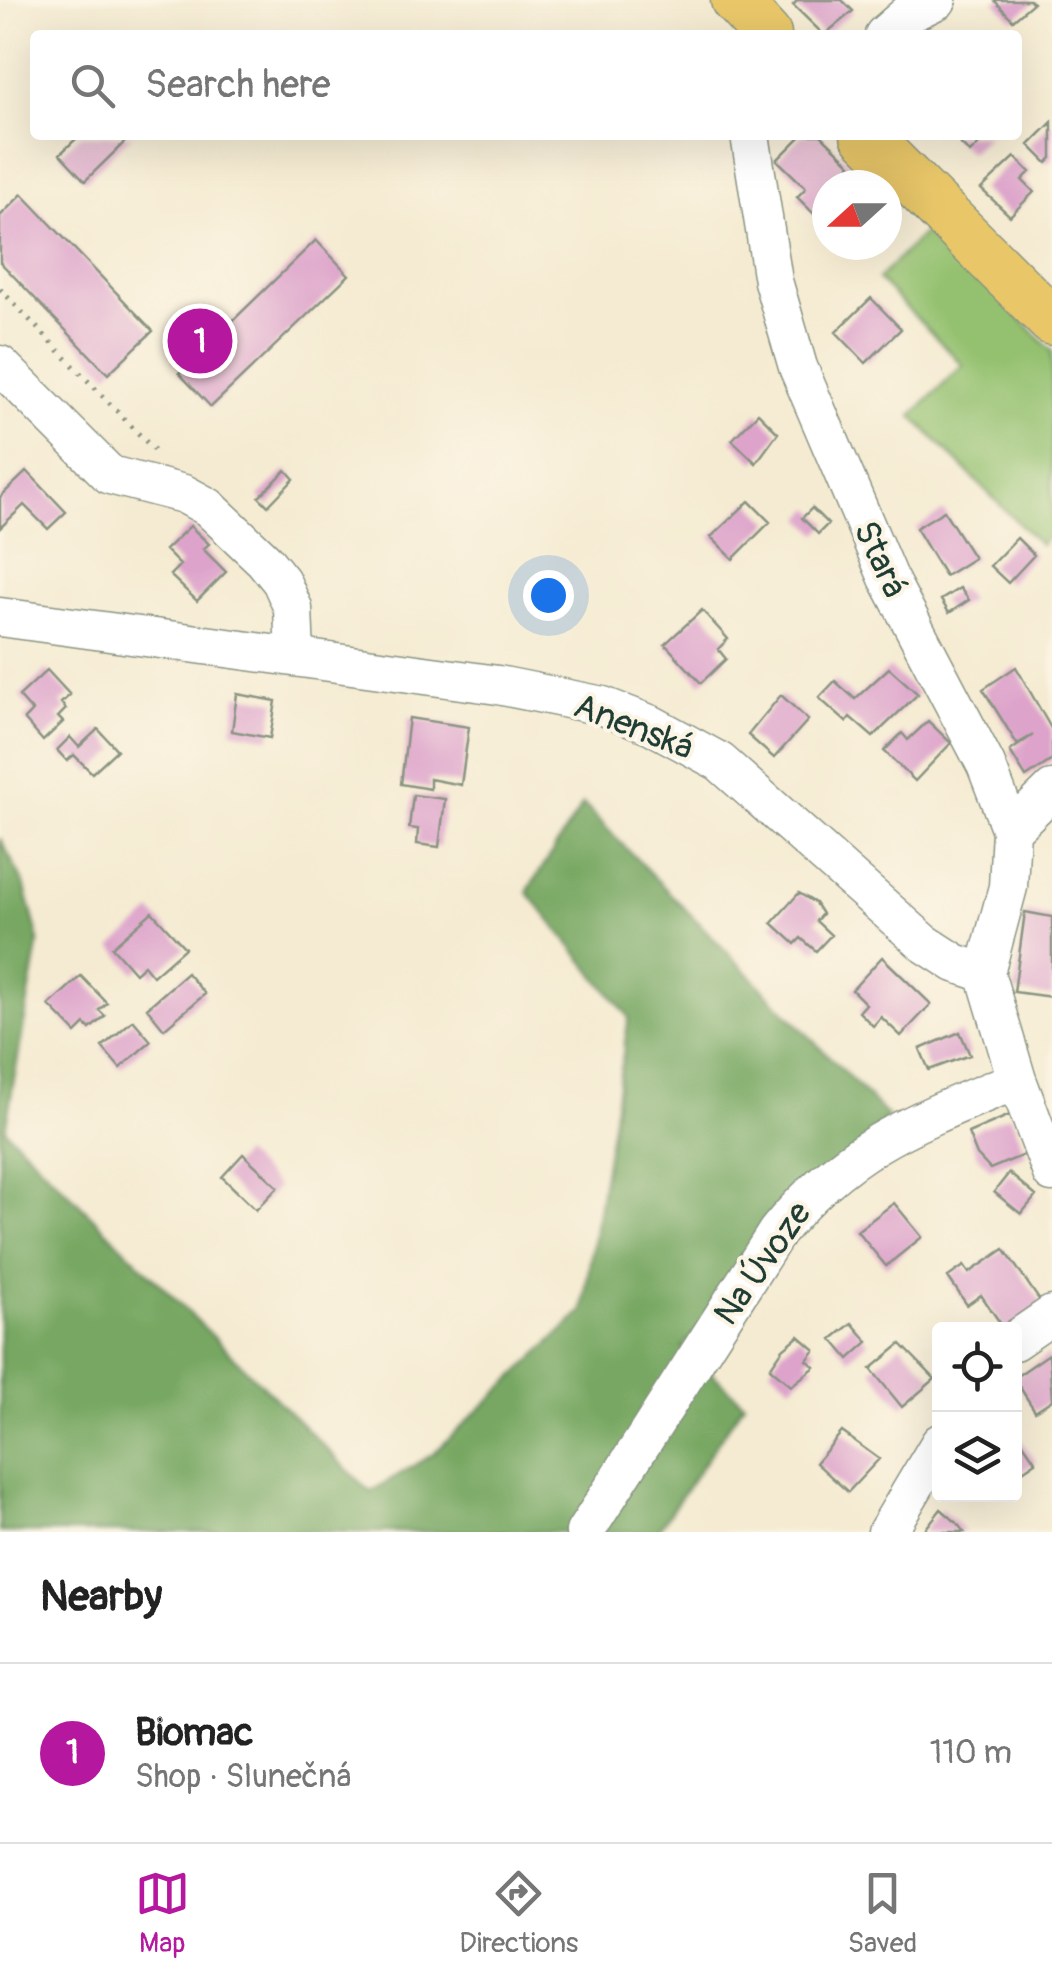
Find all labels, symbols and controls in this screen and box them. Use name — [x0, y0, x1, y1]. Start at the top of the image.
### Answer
search box — [30, 30, 1022, 140]
icon: search — [65, 58, 120, 113]
text: Search here — [145, 61, 331, 109]
north arrow — [812, 170, 902, 260]
pin: 1 — [168, 304, 232, 378]
street label: Stará — [843, 514, 917, 605]
your location — [523, 570, 574, 621]
street label: Anenská — [568, 684, 700, 770]
street label: Na Úvoze — [704, 1193, 821, 1334]
map controls — [932, 1322, 1022, 1502]
button: locate — [932, 1322, 1022, 1412]
button: layers — [932, 1412, 1022, 1502]
text: Nearby — [40, 1571, 162, 1623]
text: Biomac — [135, 1709, 253, 1757]
text: 1 — [66, 1733, 79, 1773]
text: 110 m — [930, 1733, 1012, 1773]
text: Shop · Slunečná — [135, 1757, 351, 1797]
tab: Map — [135, 1866, 190, 1961]
tab: Directions — [459, 1866, 578, 1961]
tab: Saved — [848, 1866, 917, 1961]

